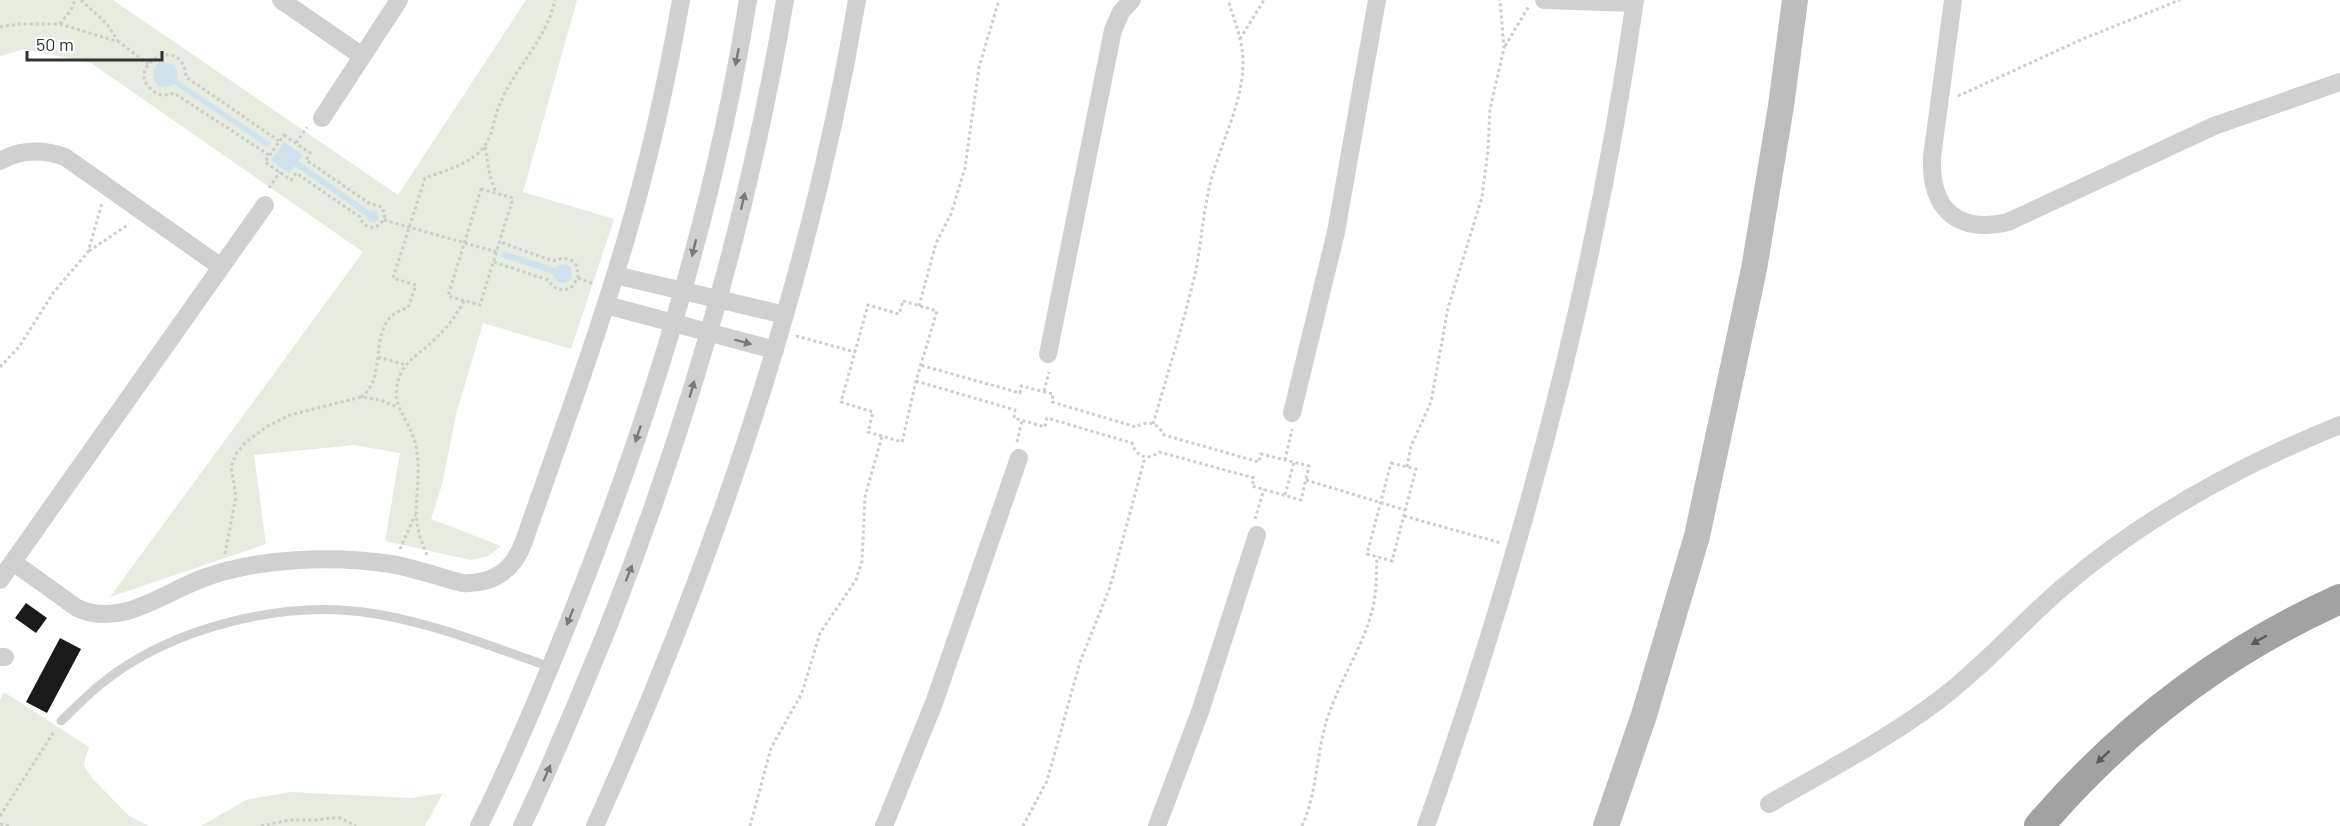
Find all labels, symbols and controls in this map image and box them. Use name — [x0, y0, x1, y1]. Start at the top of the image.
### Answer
scale bar — [27, 24, 162, 62]
text: 50 m — [36, 33, 74, 55]
one-way arrow — [732, 48, 741, 67]
one-way arrow — [739, 191, 749, 210]
one-way arrow — [689, 239, 699, 257]
one-way arrow — [734, 338, 752, 347]
one-way arrow — [688, 380, 697, 398]
one-way arrow — [633, 425, 643, 443]
one-way arrow — [624, 564, 634, 582]
one-way arrow — [565, 608, 574, 626]
one-way arrow — [2250, 635, 2267, 645]
one-way arrow — [2097, 749, 2111, 763]
one-way arrow — [542, 764, 552, 782]

